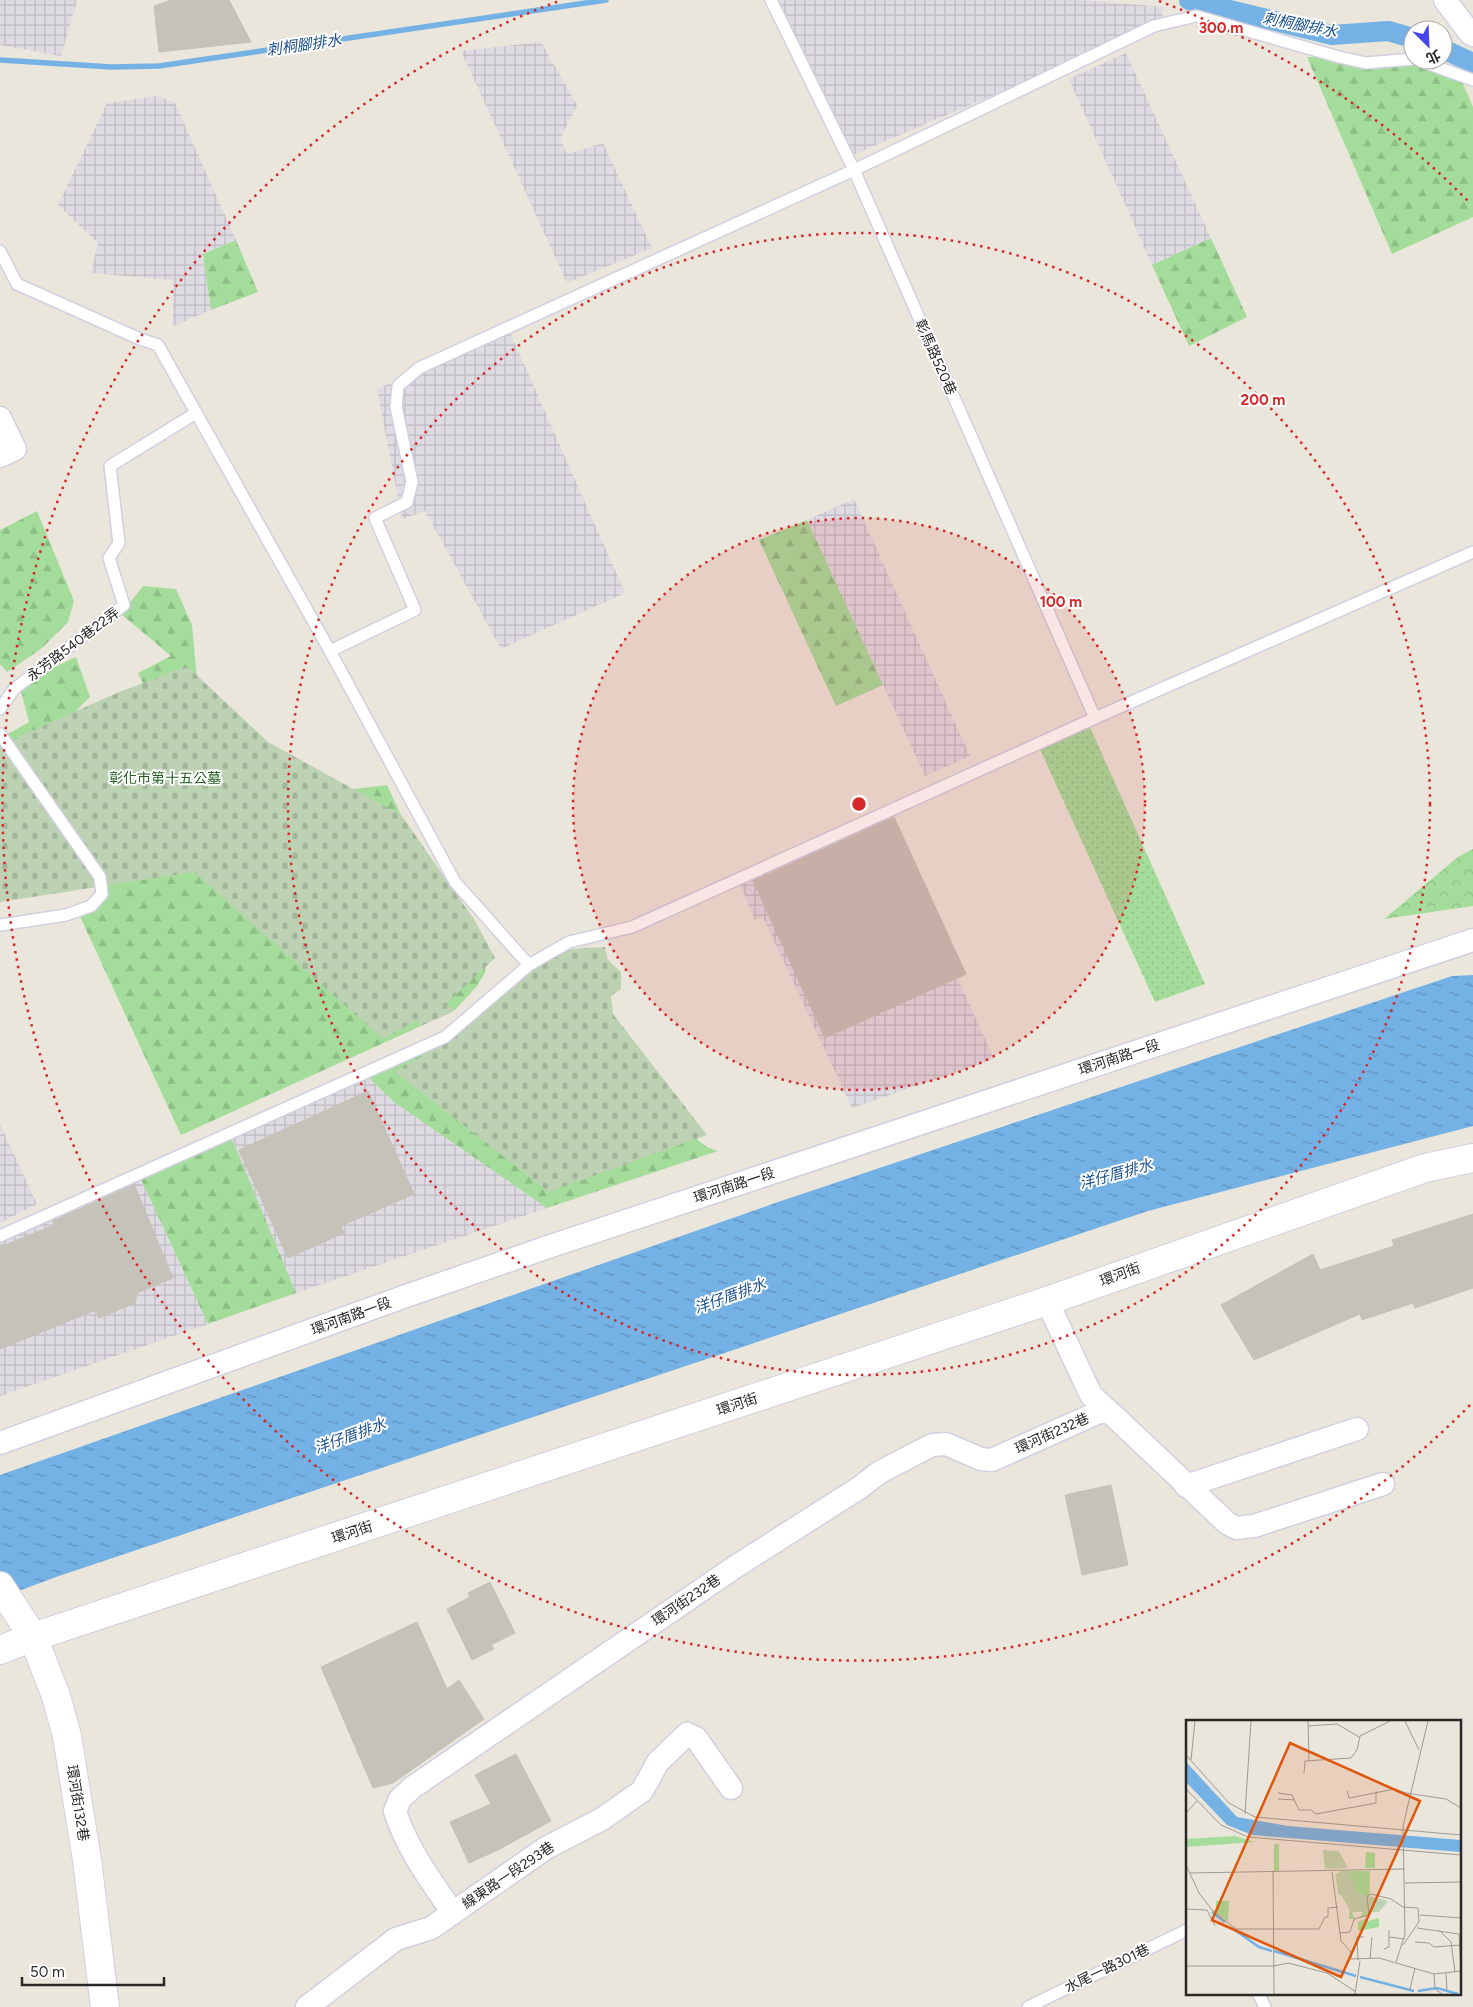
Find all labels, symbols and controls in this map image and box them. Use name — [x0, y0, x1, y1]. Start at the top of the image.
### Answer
water label: 刺桐腳排水 — [1261, 9, 1340, 41]
text: 300 m — [1199, 19, 1243, 37]
north arrow — [1403, 20, 1453, 70]
water label: 刺桐腳排水 — [266, 31, 343, 59]
text: 北 — [1423, 46, 1443, 67]
street label: 彰馬路520巷 — [911, 317, 960, 398]
text: 200 m — [1241, 391, 1285, 409]
text: 100 m — [1040, 593, 1082, 611]
street label: 永芳路540巷22弄 — [24, 604, 123, 685]
park label: 彰化市第十五公墓 — [109, 770, 221, 787]
centre of rings — [850, 795, 868, 813]
street label: 環河南路一段 — [1077, 1036, 1162, 1079]
water label: 洋仔厝排水 — [1077, 1155, 1156, 1192]
street label: 環河南路一段 — [692, 1164, 777, 1207]
street label: 環河街 — [1098, 1259, 1143, 1290]
water label: 洋仔厝排水 — [692, 1274, 769, 1317]
street label: 環河南路一段 — [309, 1294, 394, 1339]
street label: 環河街 — [715, 1390, 760, 1419]
street label: 環河街232巷 — [1013, 1410, 1092, 1457]
water label: 洋仔厝排水 — [312, 1414, 389, 1457]
street label: 環河街 — [330, 1518, 375, 1547]
street label: 環河街232巷 — [649, 1571, 724, 1630]
inset map — [1186, 1720, 1460, 1994]
street label: 環河街132巷 — [63, 1764, 92, 1843]
street label: 線東路一段293巷 — [459, 1838, 558, 1912]
street label: 水尾一路301巷 — [1062, 1941, 1152, 1996]
scale bar — [22, 1954, 165, 1986]
text: 50 m — [30, 1963, 65, 1981]

